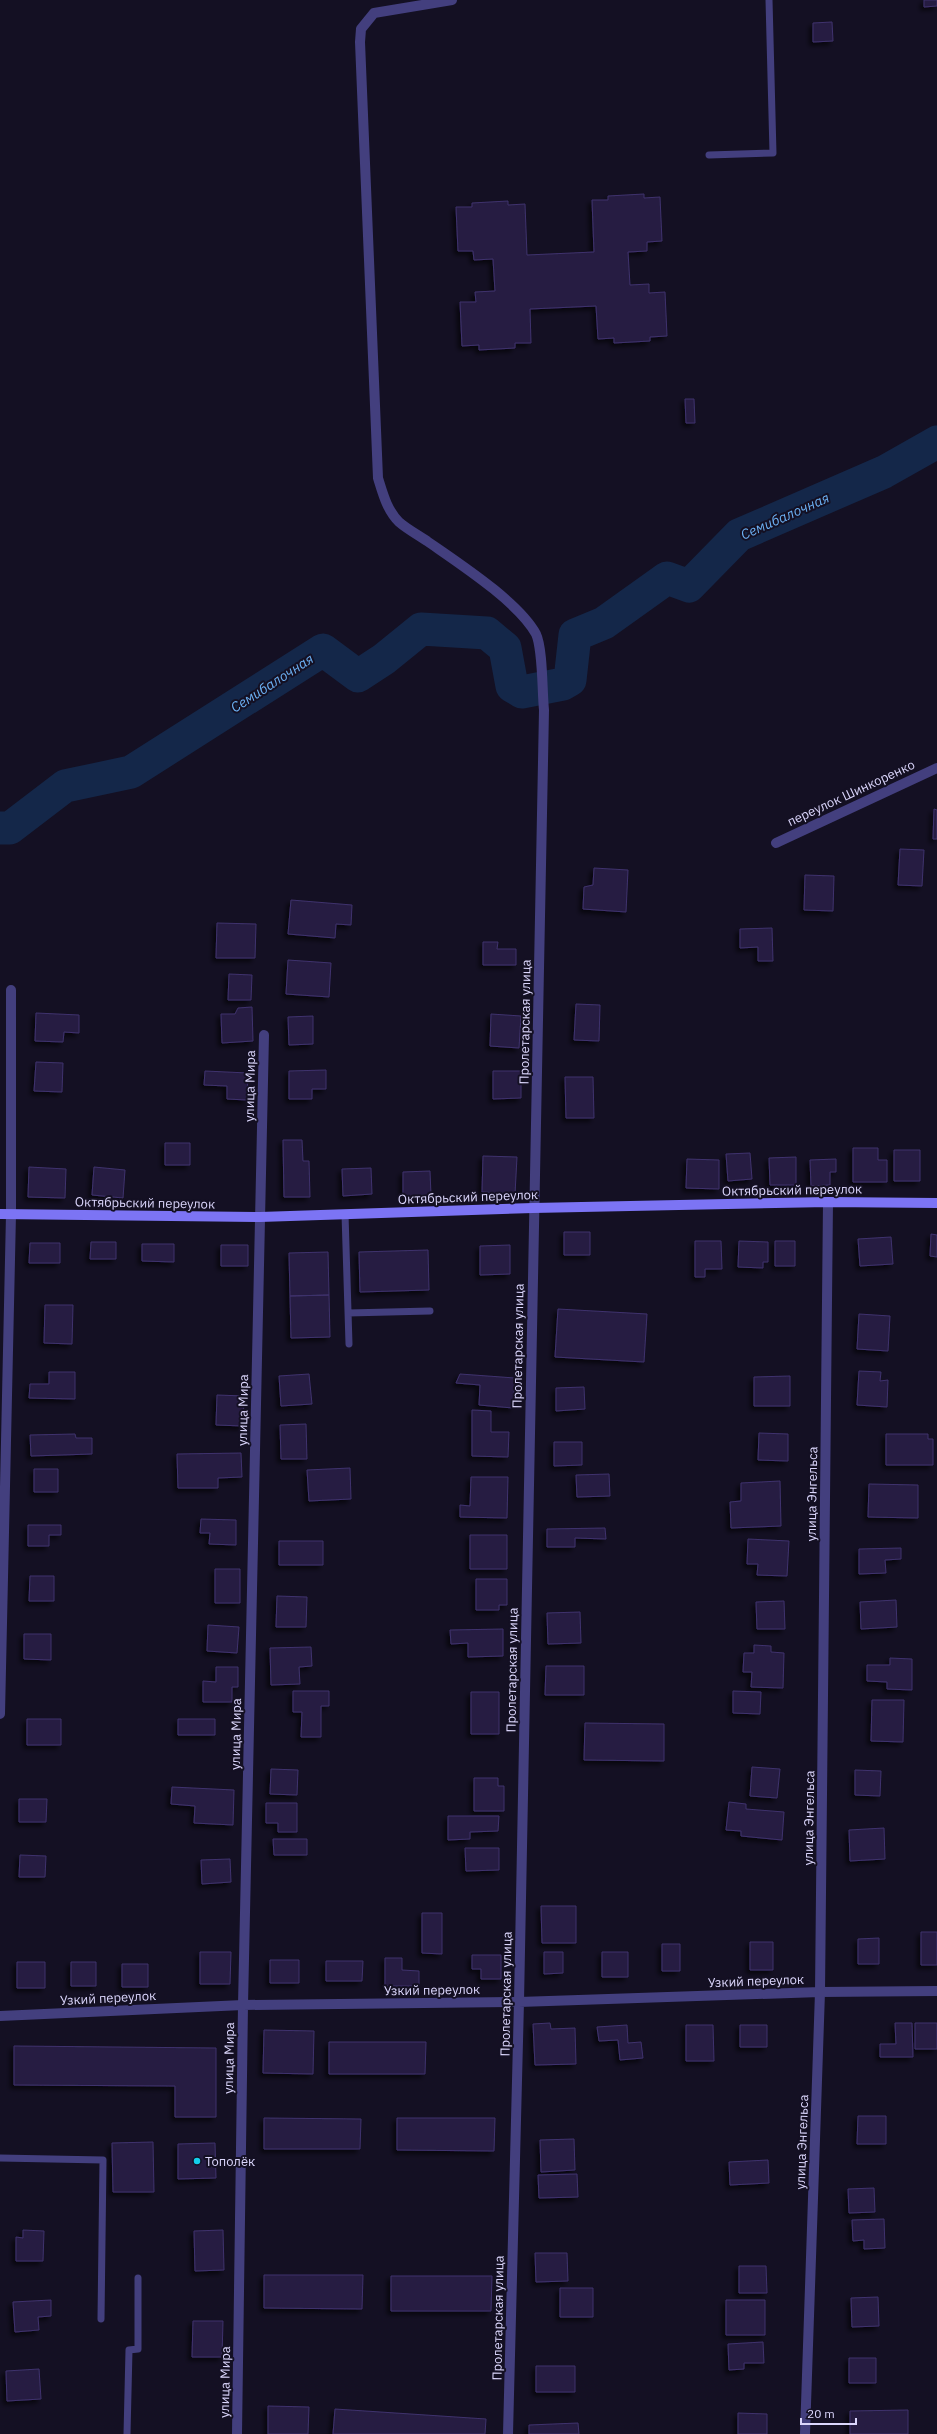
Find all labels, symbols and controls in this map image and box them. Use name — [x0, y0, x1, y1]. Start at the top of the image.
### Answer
water label: Семибалочная — [738, 488, 832, 544]
water label: Семибалочная — [227, 650, 317, 716]
street label: переулок Шинкоренко — [785, 756, 917, 830]
street label: Пролетарская улица — [515, 959, 535, 1085]
street label: улица Мира — [241, 1050, 259, 1122]
street label: Октябрьский переулок — [722, 1180, 862, 1200]
street label: Октябрьский переулок — [398, 1186, 538, 1208]
street label: Октябрьский переулок — [75, 1193, 215, 1213]
street label: Пролетарская улица — [508, 1283, 528, 1409]
street label: улица Мира — [234, 1374, 252, 1446]
street label: улица Энгельса — [803, 1446, 821, 1542]
street label: Пролетарская улица — [502, 1607, 522, 1733]
street label: улица Мира — [227, 1698, 245, 1770]
street label: улица Энгельса — [800, 1770, 818, 1866]
street label: Пролетарская улица — [496, 1931, 516, 2057]
street label: Узкий переулок — [708, 1971, 804, 1991]
street label: Узкий переулок — [384, 1981, 480, 1999]
street label: Узкий переулок — [59, 1987, 157, 2009]
street label: улица Мира — [220, 2022, 238, 2094]
street label: улица Энгельса — [792, 2094, 812, 2190]
place label: Тополёк — [205, 2153, 255, 2170]
marker: Тополёк — [192, 2156, 202, 2166]
street label: Пролетарская улица — [488, 2255, 508, 2381]
street label: улица Мира — [216, 2346, 234, 2418]
scale bar — [801, 2400, 856, 2426]
text: 20 m — [807, 2406, 835, 2421]

